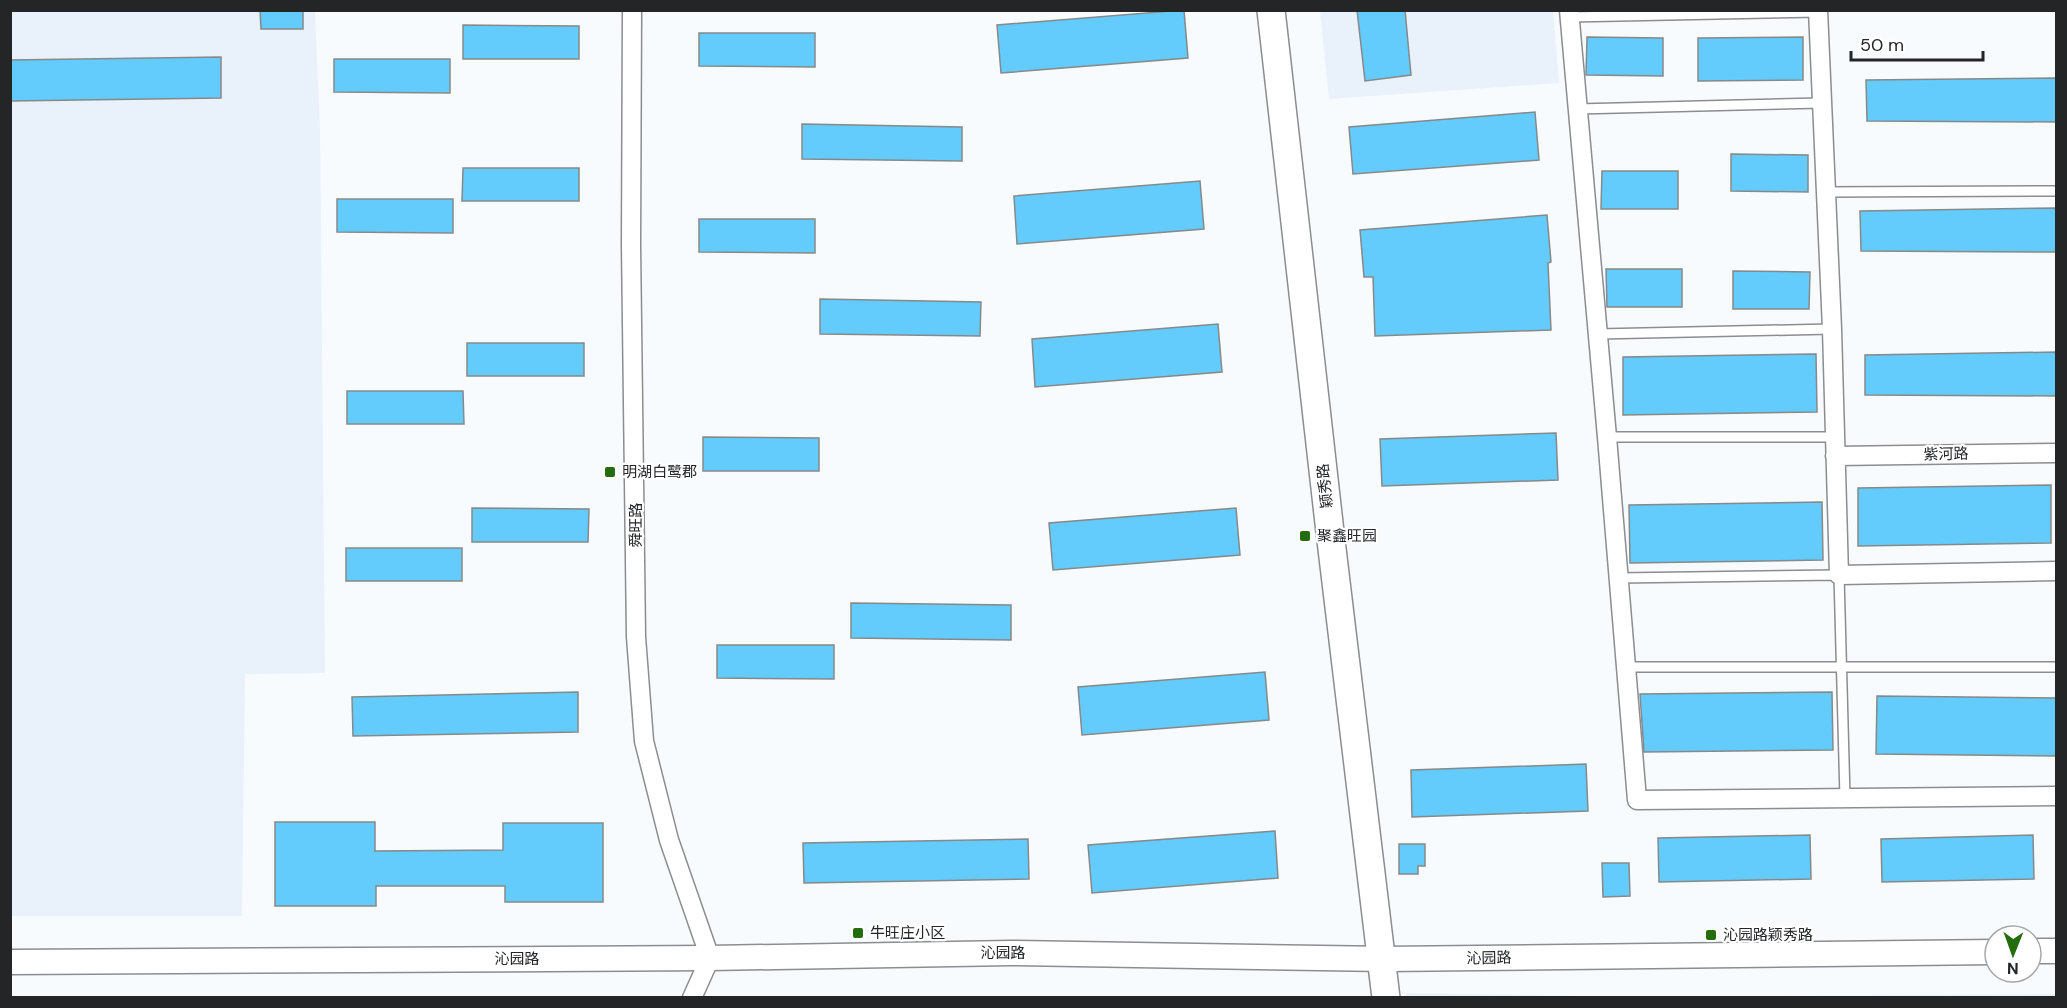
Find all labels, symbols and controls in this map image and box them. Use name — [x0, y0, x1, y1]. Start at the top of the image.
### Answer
scale bar — [1851, 24, 1983, 62]
text: 50 m — [1860, 33, 1904, 57]
street label: 紫河路 — [1923, 444, 1969, 464]
place label: 明湖白鹭郡 — [622, 462, 697, 482]
street label: 颖秀路 — [1313, 463, 1337, 509]
marker: 明湖白鹭郡 — [603, 465, 617, 479]
street label: 舜旺路 — [626, 502, 646, 548]
place label: 聚鑫旺园 — [1317, 526, 1377, 546]
marker: 聚鑫旺园 — [1298, 529, 1312, 543]
place label: 牛旺庄小区 — [870, 923, 945, 943]
north arrow — [1983, 924, 2043, 984]
place label: 沁园路颖秀路 — [1723, 925, 1813, 945]
marker: 牛旺庄小区 — [851, 926, 865, 940]
marker: 沁园路颖秀路 — [1704, 928, 1718, 942]
street label: 沁园路 — [980, 943, 1026, 963]
street label: 沁园路 — [1466, 948, 1512, 968]
street label: 沁园路 — [494, 949, 540, 969]
text: N — [2007, 958, 2019, 979]

